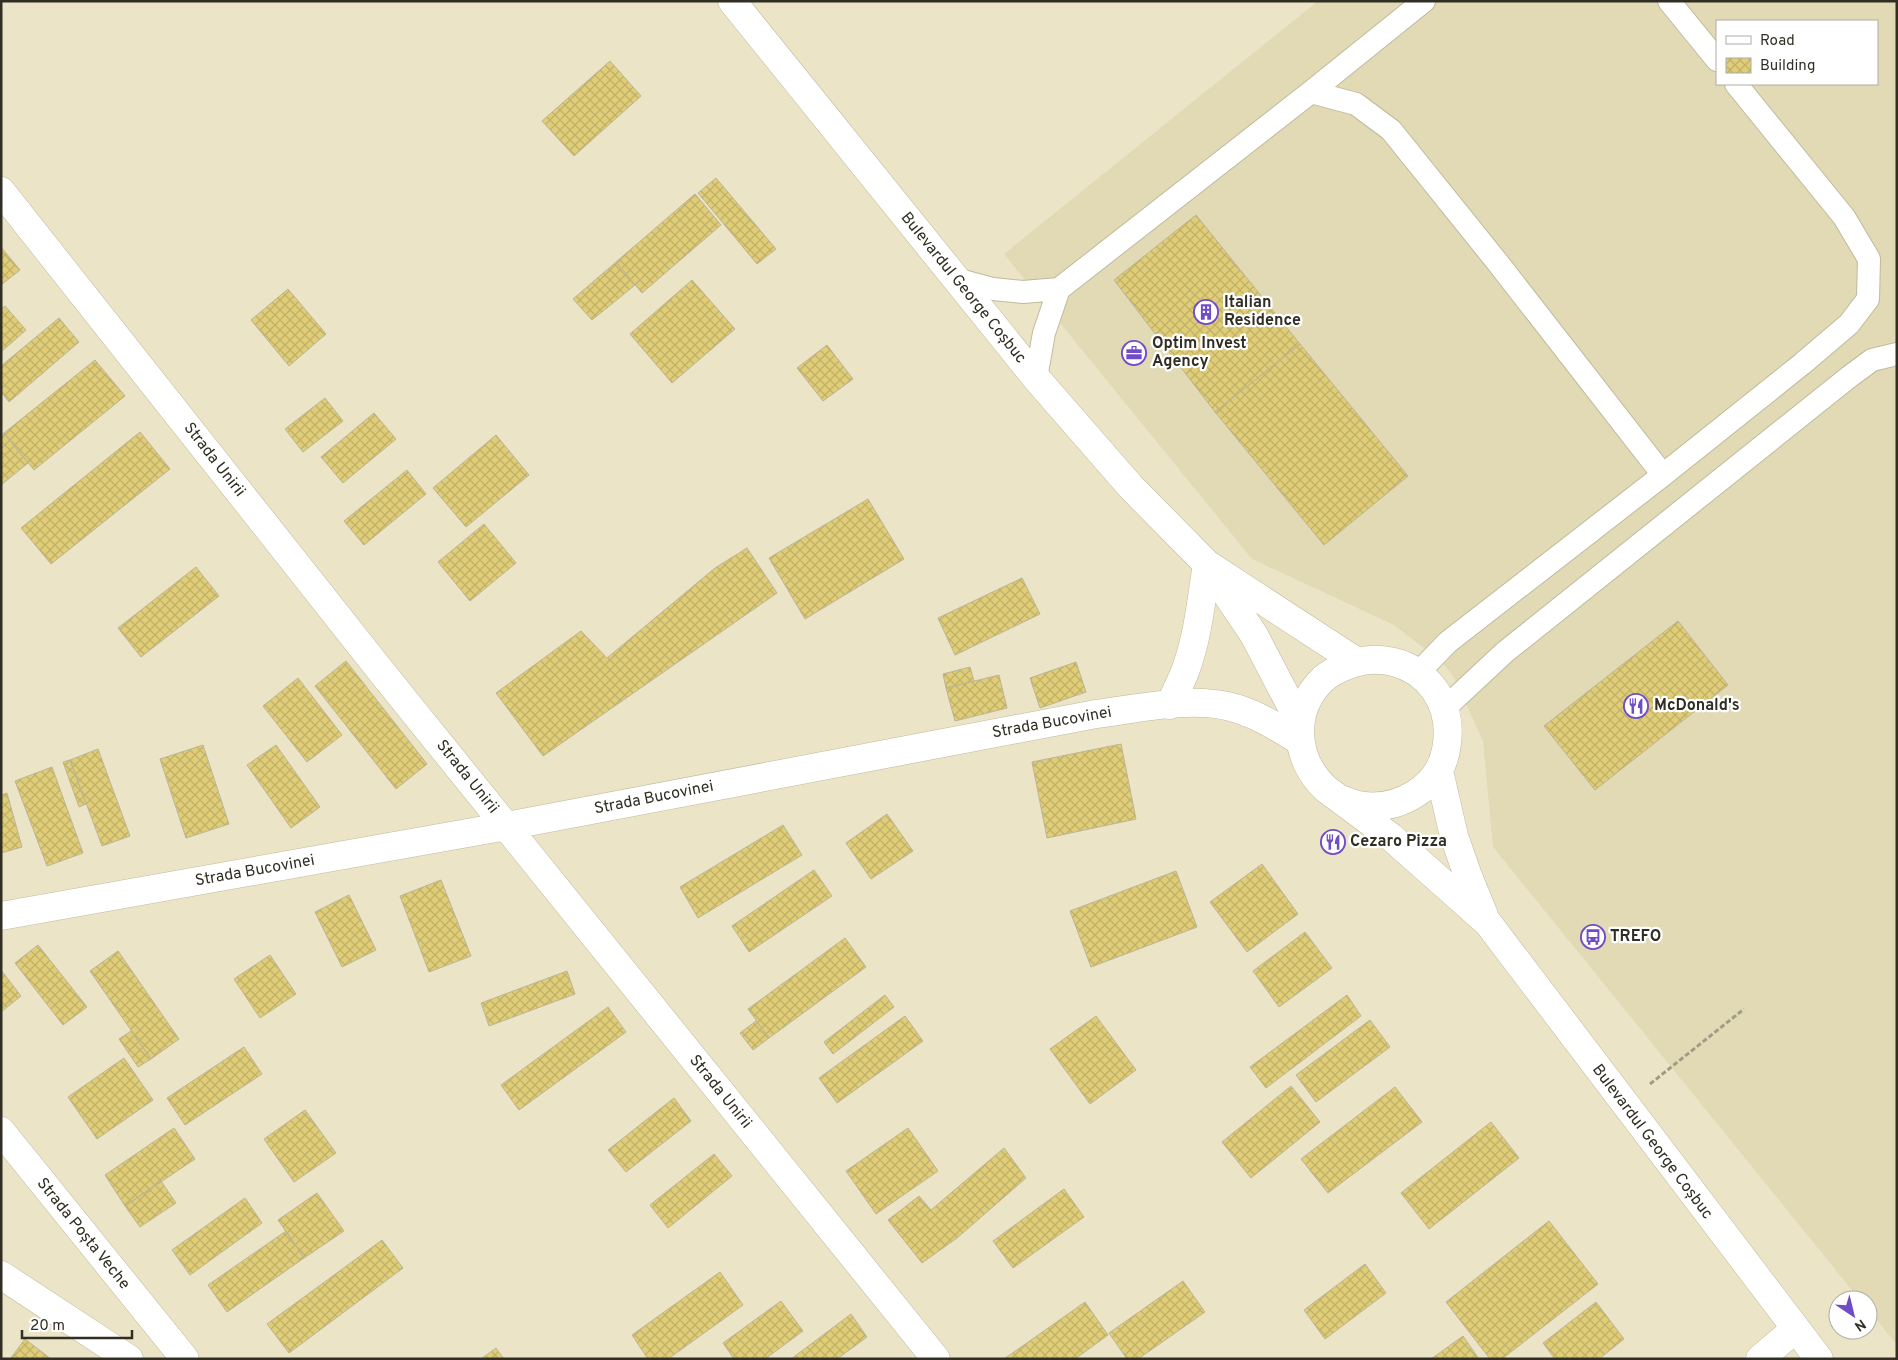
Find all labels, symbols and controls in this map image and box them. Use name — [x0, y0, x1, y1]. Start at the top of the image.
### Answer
legend — [1716, 20, 1878, 85]
text: Road — [1760, 32, 1795, 51]
text: Building — [1760, 57, 1815, 76]
street label: Bulevardul George Coșbuc — [896, 208, 1030, 368]
place label: Italian Residence — [1224, 293, 1301, 331]
building icon: Italian Residence — [1193, 299, 1219, 325]
place label: Optim Invest Agency — [1152, 334, 1247, 372]
office icon: Optim Invest Agency — [1121, 340, 1147, 366]
street label: Strada Unirii — [179, 419, 249, 501]
restaurant icon: McDonald's — [1623, 693, 1649, 719]
place label: McDonald's — [1654, 696, 1740, 716]
street label: Strada Bucovinei — [991, 703, 1113, 743]
street label: Strada Unirii — [431, 736, 503, 818]
street label: Strada Bucovinei — [593, 777, 715, 819]
restaurant icon: Cezaro Pizza — [1320, 829, 1346, 855]
place label: Cezaro Pizza — [1350, 832, 1447, 852]
street label: Strada Bucovinei — [194, 851, 316, 891]
bus stop icon: TREFO — [1580, 924, 1606, 950]
place label: TREFO — [1610, 927, 1661, 947]
street label: Strada Unirii — [684, 1051, 756, 1133]
street label: Bulevardul George Coșbuc — [1587, 1061, 1717, 1223]
street label: Strada Poșta Veche — [32, 1174, 134, 1294]
north arrow — [1828, 1290, 1878, 1340]
scale bar — [22, 1308, 132, 1340]
text: N — [1851, 1315, 1869, 1334]
text: 20 m — [30, 1317, 65, 1336]

